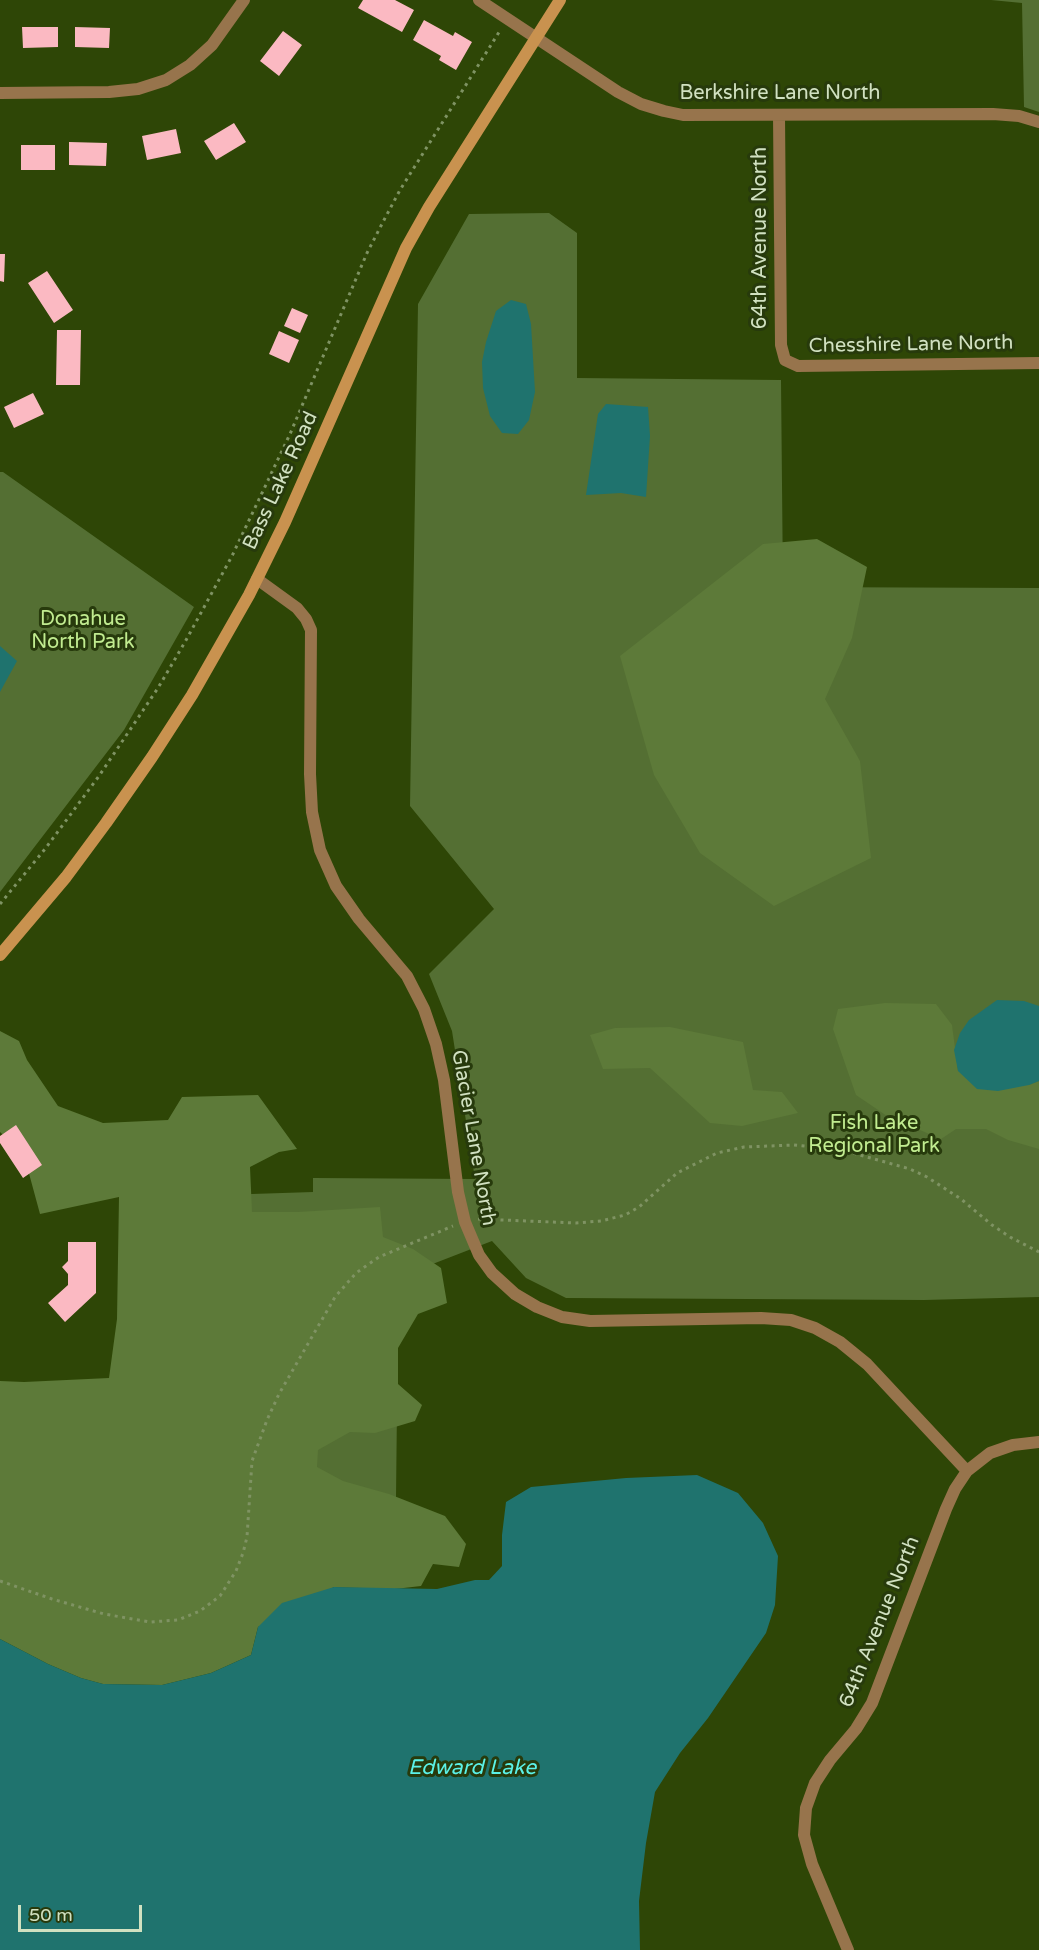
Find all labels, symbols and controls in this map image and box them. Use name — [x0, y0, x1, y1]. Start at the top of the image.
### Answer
street label: Berkshire Lane North — [679, 82, 881, 106]
street label: 64th Avenue North — [749, 147, 773, 329]
street label: Chesshire Lane North — [809, 331, 1013, 359]
street label: Bass Lake Road — [238, 408, 324, 554]
park label: Donahue North Park — [31, 608, 135, 655]
street label: Glacier Lane North — [446, 1048, 500, 1228]
park label: Fish Lake Regional Park — [808, 1112, 940, 1159]
street label: 64th Avenue North — [835, 1533, 925, 1711]
water label: Edward Lake — [408, 1755, 536, 1781]
scale bar — [21, 1893, 146, 1931]
text: 50 m — [29, 1904, 73, 1926]

